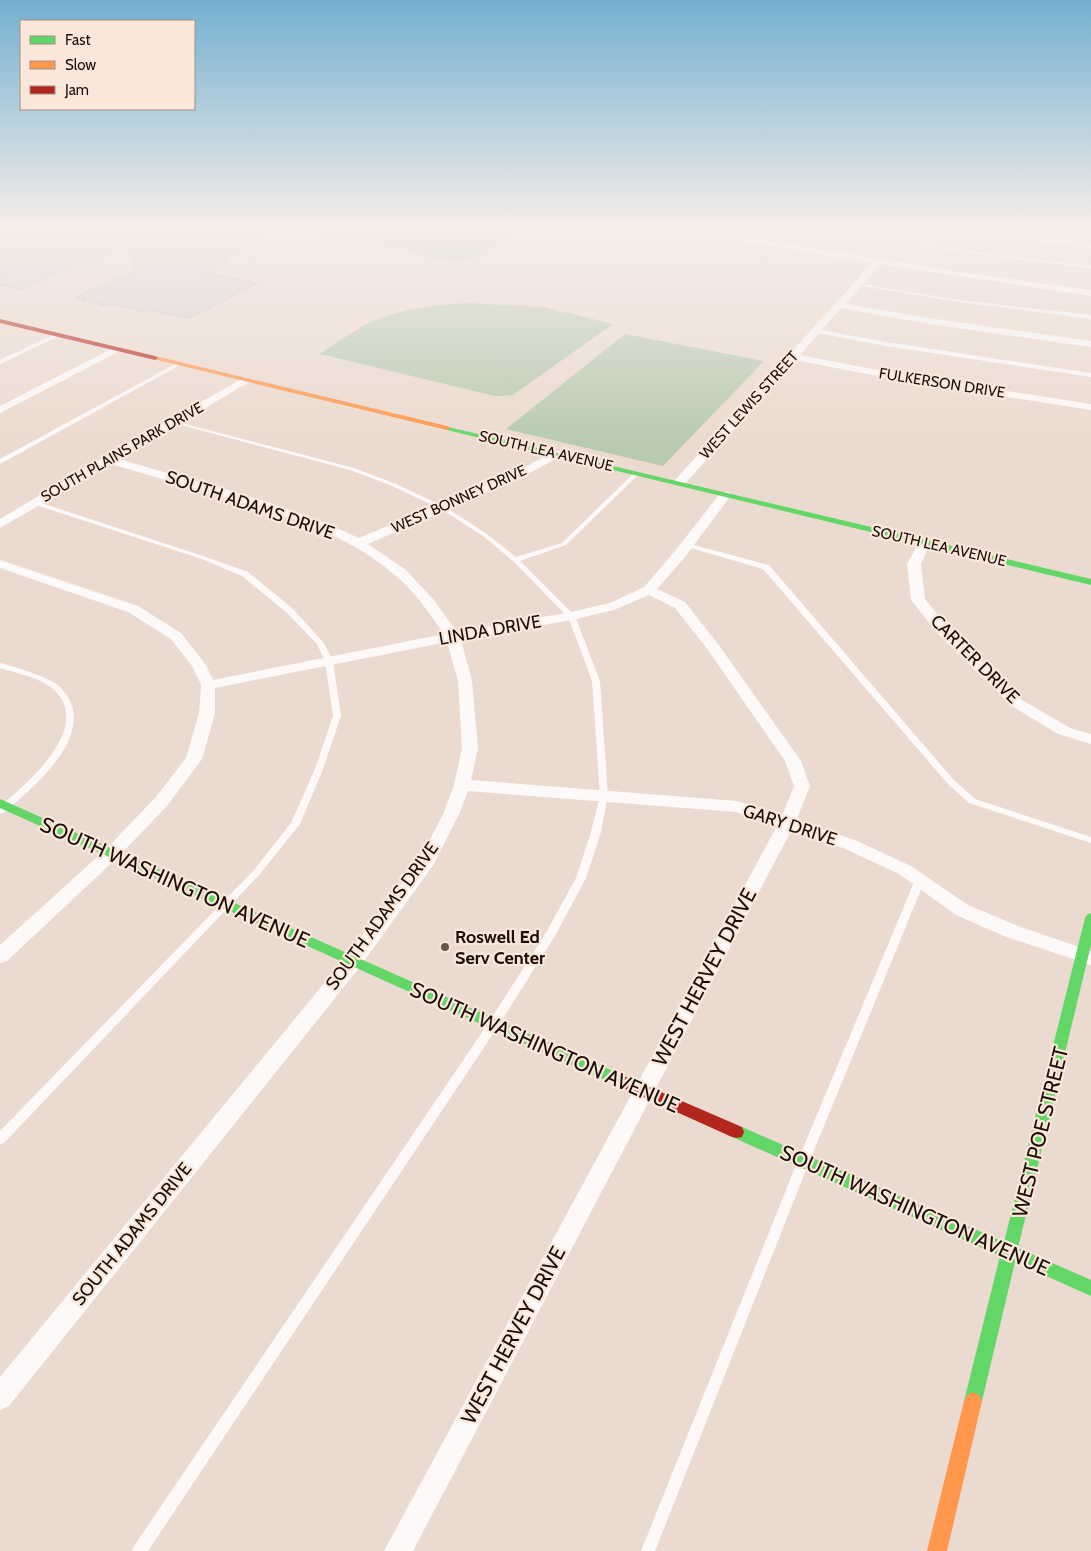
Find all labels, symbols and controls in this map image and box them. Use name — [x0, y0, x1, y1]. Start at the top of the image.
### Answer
legend — [20, 20, 195, 110]
text: Fast — [65, 31, 90, 49]
text: Slow — [65, 56, 96, 74]
text: Jam — [64, 81, 89, 99]
street label: WEST LEWIS STREET — [696, 347, 802, 463]
street label: FULKERSON DRIVE — [878, 364, 1006, 402]
street label: SOUTH PLAINS PARK DRIVE — [38, 398, 206, 506]
street label: SOUTH LEA AVENUE — [477, 427, 615, 475]
street label: WEST BONNEY DRIVE — [389, 461, 529, 537]
street label: SOUTH ADAMS DRIVE — [163, 466, 338, 544]
street label: SOUTH LEA AVENUE — [870, 522, 1008, 570]
street label: LINDA DRIVE — [437, 610, 543, 650]
street label: CARTER DRIVE — [926, 610, 1024, 708]
street label: GARY DRIVE — [740, 799, 840, 851]
street label: SOUTH WASHINGTON AVENUE — [37, 811, 313, 953]
street label: SOUTH ADAMS DRIVE — [321, 838, 443, 994]
street label: WEST HERVEY DRIVE — [647, 884, 761, 1070]
place label: Roswell Ed Serv Center — [455, 926, 545, 969]
marker: Roswell Ed Serv Center — [439, 941, 451, 953]
street label: SOUTH WASHINGTON AVENUE — [407, 976, 683, 1118]
street label: WEST POE STREET — [1007, 1044, 1073, 1220]
street label: SOUTH WASHINGTON AVENUE — [777, 1139, 1053, 1281]
street label: SOUTH ADAMS DRIVE — [68, 1158, 196, 1310]
street label: WEST HERVEY DRIVE — [456, 1242, 570, 1428]

